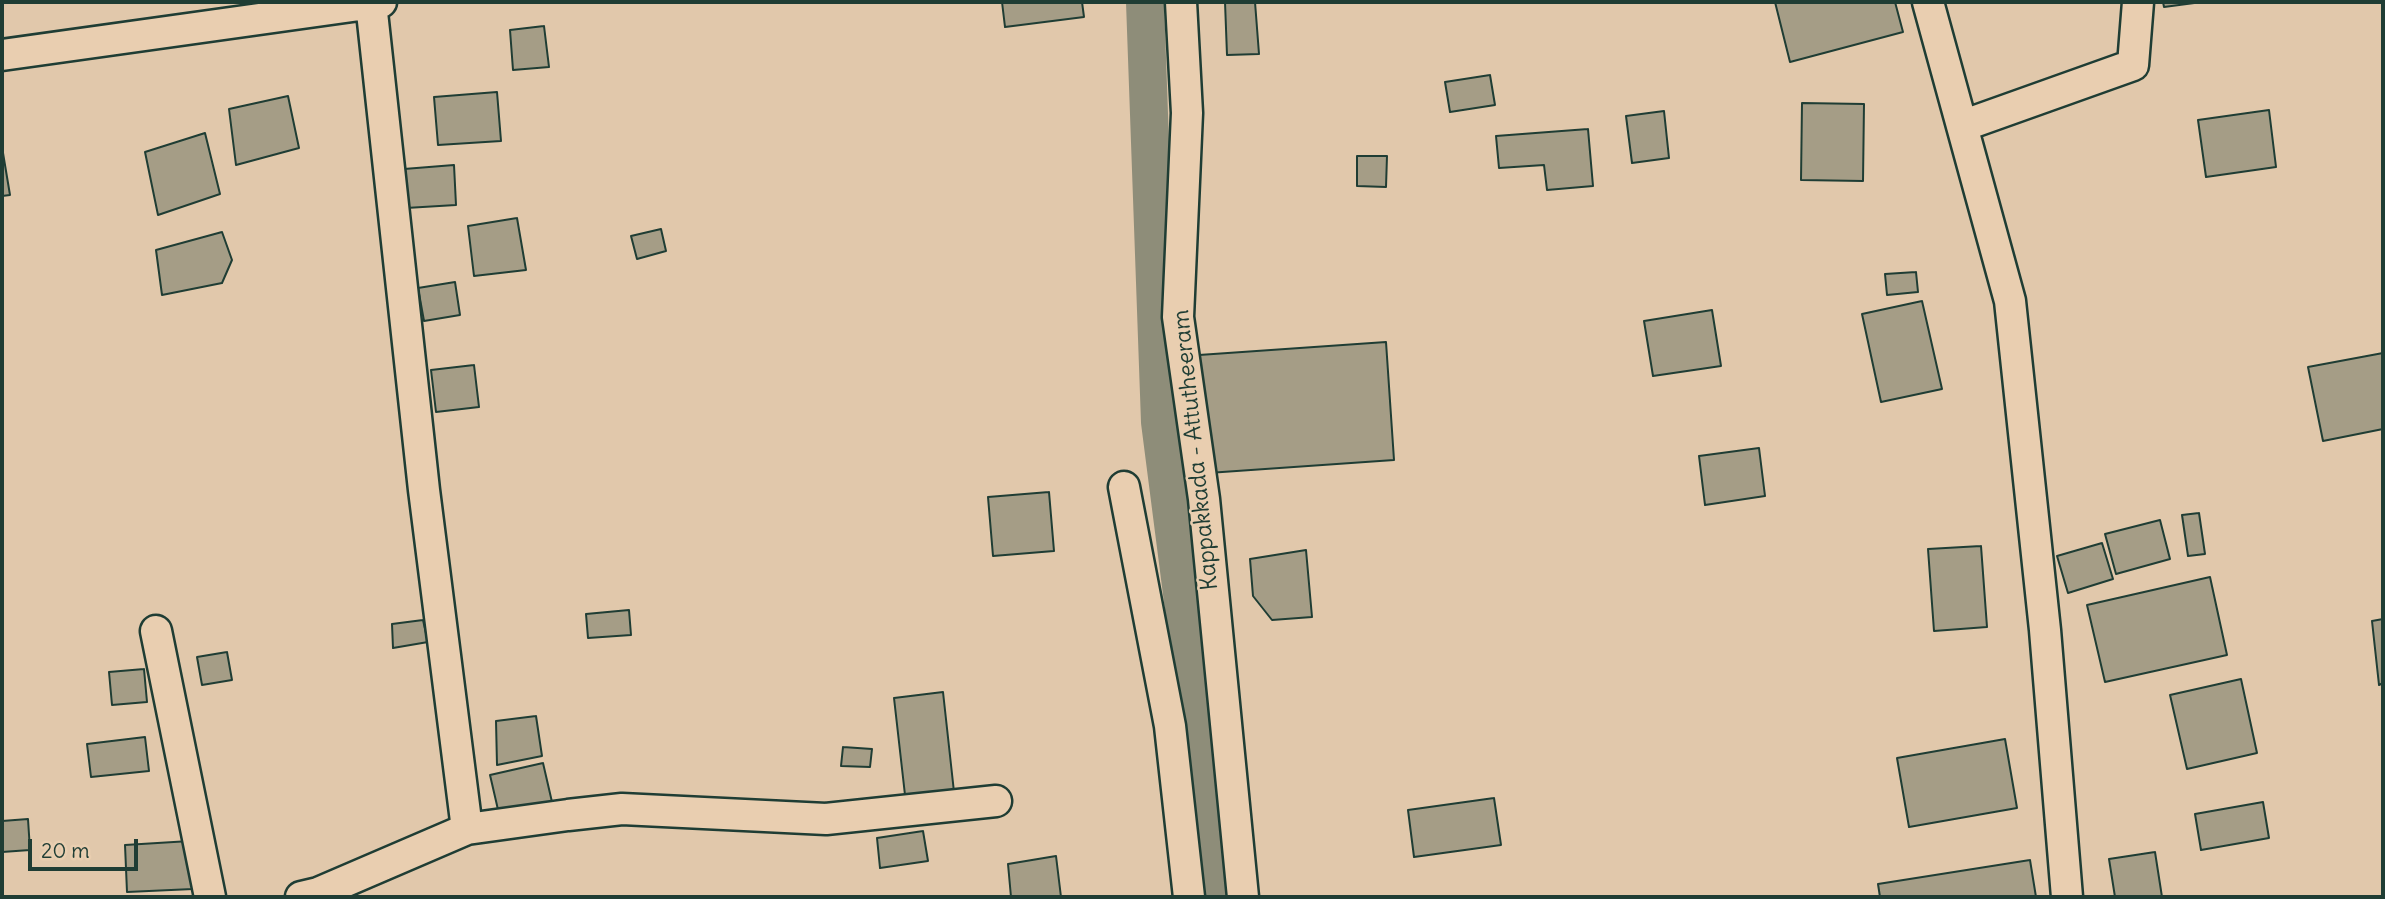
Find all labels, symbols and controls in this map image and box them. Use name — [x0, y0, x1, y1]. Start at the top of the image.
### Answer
street label: Kappakkada - Attutheeram — [1168, 308, 1224, 592]
scale bar — [32, 825, 142, 869]
text: 20 m — [41, 837, 90, 864]

